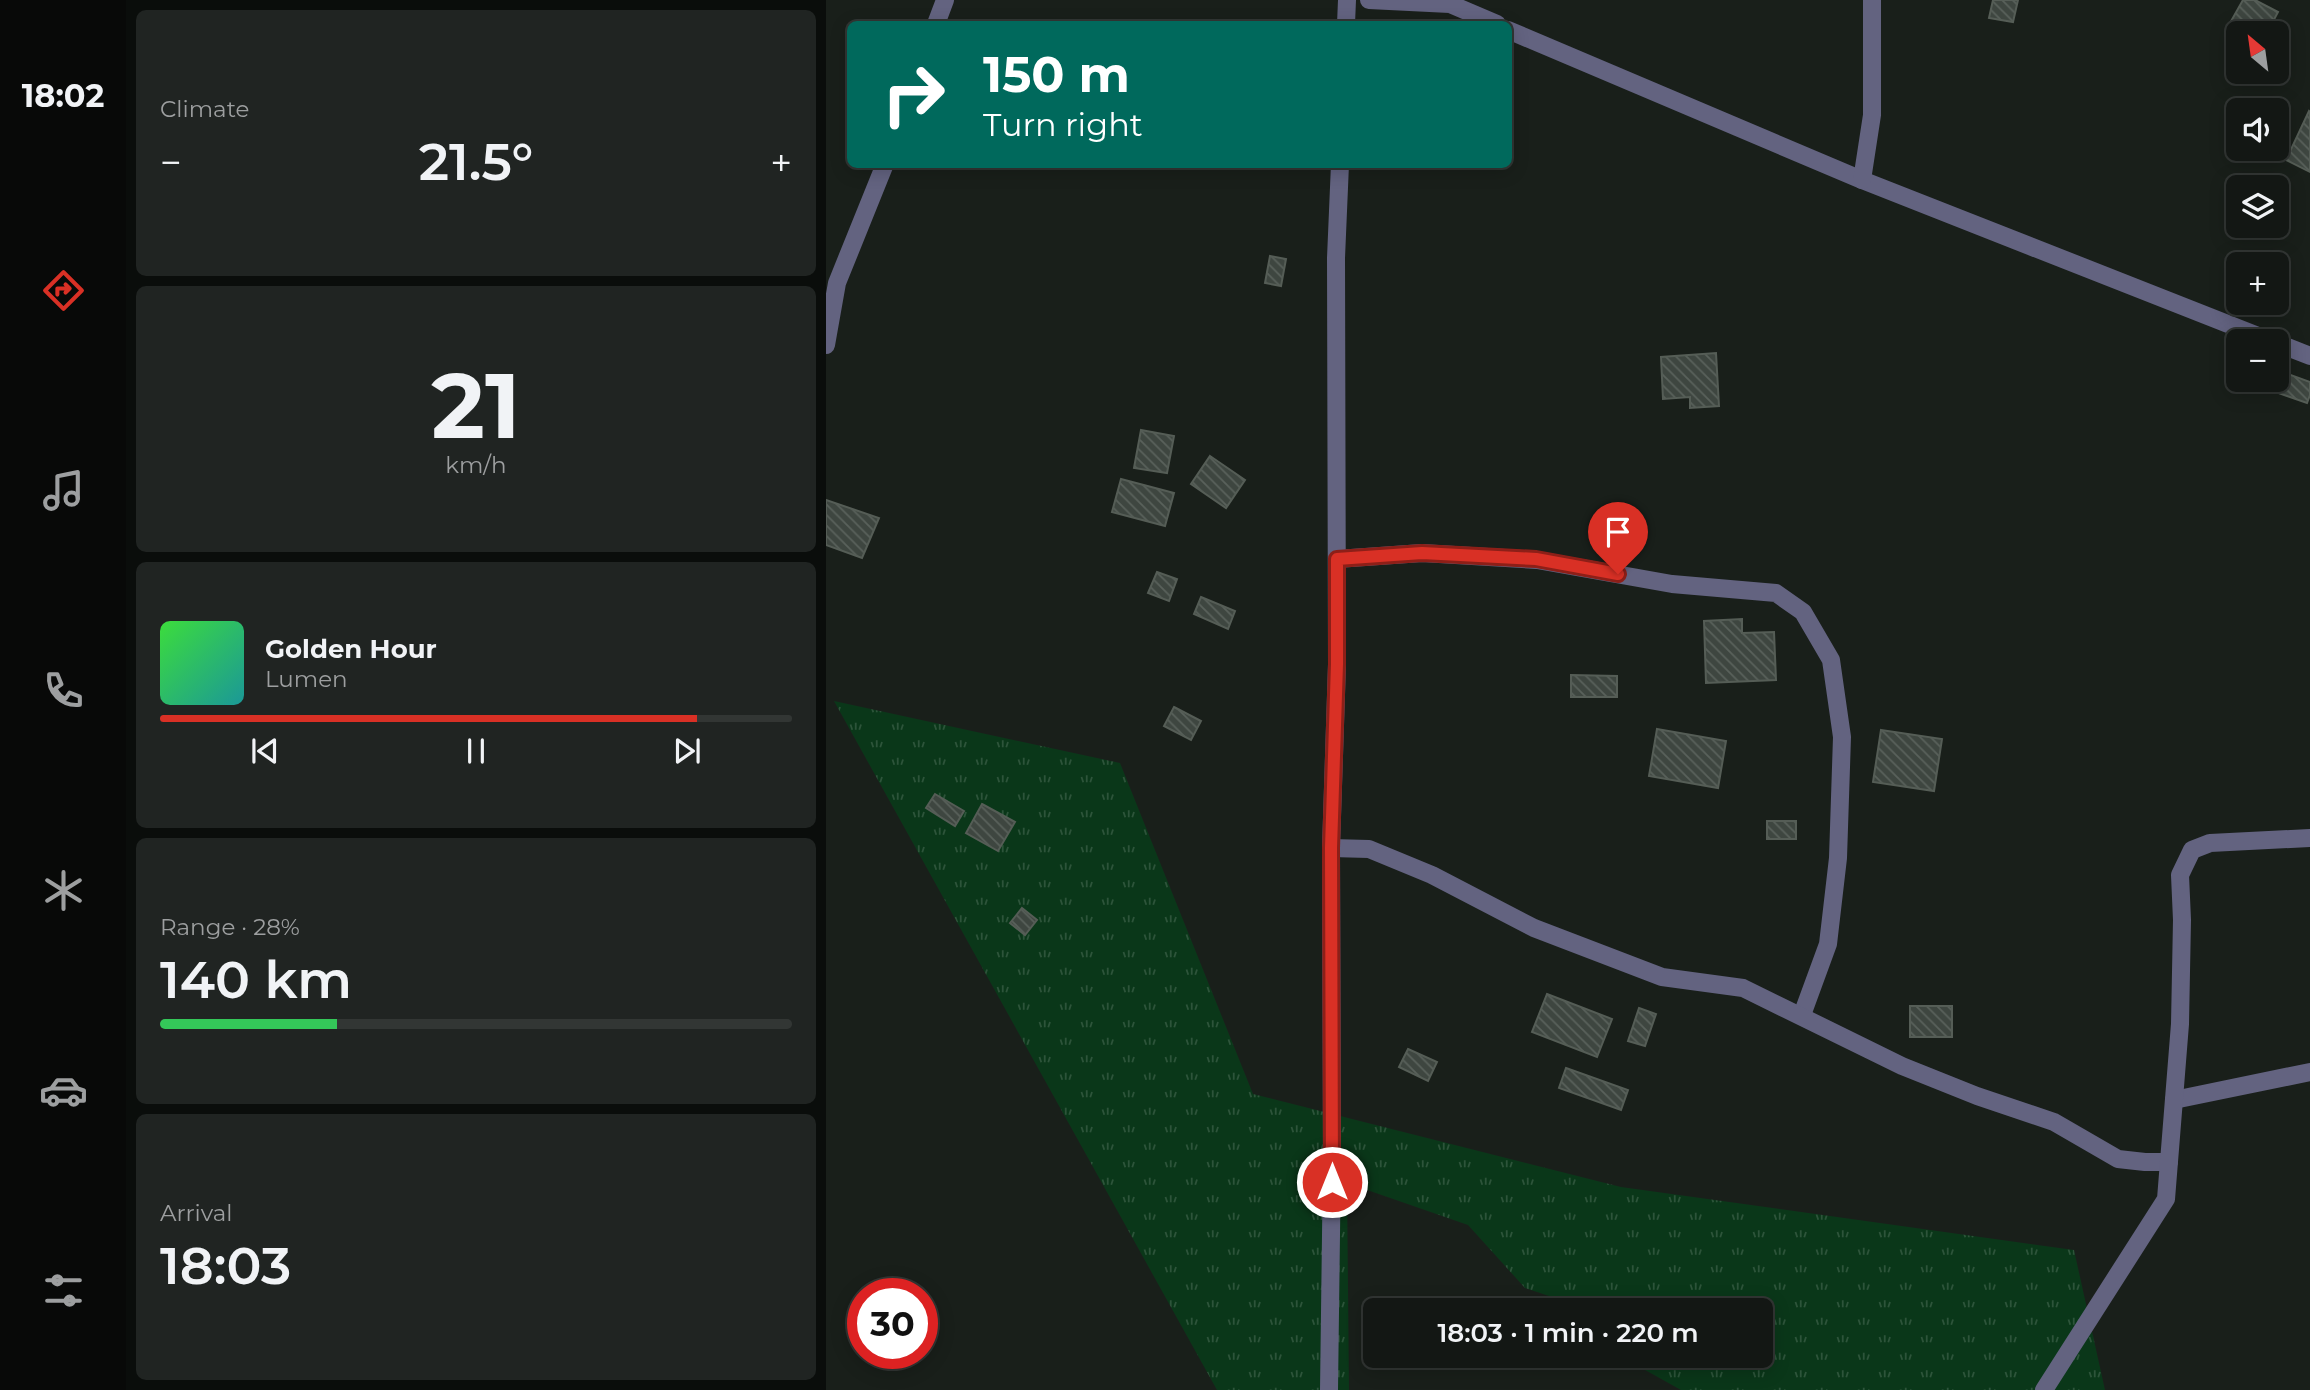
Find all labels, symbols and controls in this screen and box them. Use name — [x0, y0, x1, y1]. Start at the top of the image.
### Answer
north arrow — [2226, 21, 2289, 84]
map controls — [2226, 21, 2289, 392]
text: 150 m — [983, 45, 1130, 104]
icon: right — [868, 49, 959, 140]
text: 18:02 — [22, 76, 104, 115]
text: Climate — [160, 95, 249, 123]
button: sound — [2226, 98, 2289, 161]
text: Turn right — [983, 105, 1143, 144]
text: 21.5° — [419, 130, 533, 193]
text: − — [160, 139, 182, 186]
text: + — [770, 139, 792, 186]
button: layers — [2226, 175, 2289, 238]
button: + — [2226, 252, 2289, 315]
icon: directions — [39, 266, 88, 315]
button: − — [2226, 329, 2289, 392]
text: 21 — [431, 350, 521, 461]
text: km/h — [445, 451, 507, 479]
icon: music — [39, 466, 88, 515]
pin — [1588, 502, 1648, 574]
icon: arrive — [1599, 513, 1637, 551]
text: Golden Hour — [265, 633, 437, 665]
text: Lumen — [265, 665, 348, 693]
icon: phone — [39, 666, 88, 715]
icon: previous — [246, 732, 284, 770]
icon: pause — [457, 732, 495, 770]
icon: next — [668, 732, 706, 770]
icon: climate — [39, 866, 88, 915]
text: Range · 28% — [160, 913, 300, 941]
text: 140 km — [160, 948, 352, 1011]
icon: car — [39, 1066, 88, 1115]
position arrow — [1295, 1145, 1369, 1219]
text: Arrival — [160, 1199, 233, 1227]
text: 18:03 — [160, 1234, 291, 1297]
icon: filters — [39, 1266, 88, 1315]
speed limit sign: 30 — [847, 1278, 938, 1369]
text: 18:03 · 1 min · 220 m — [1437, 1317, 1699, 1349]

